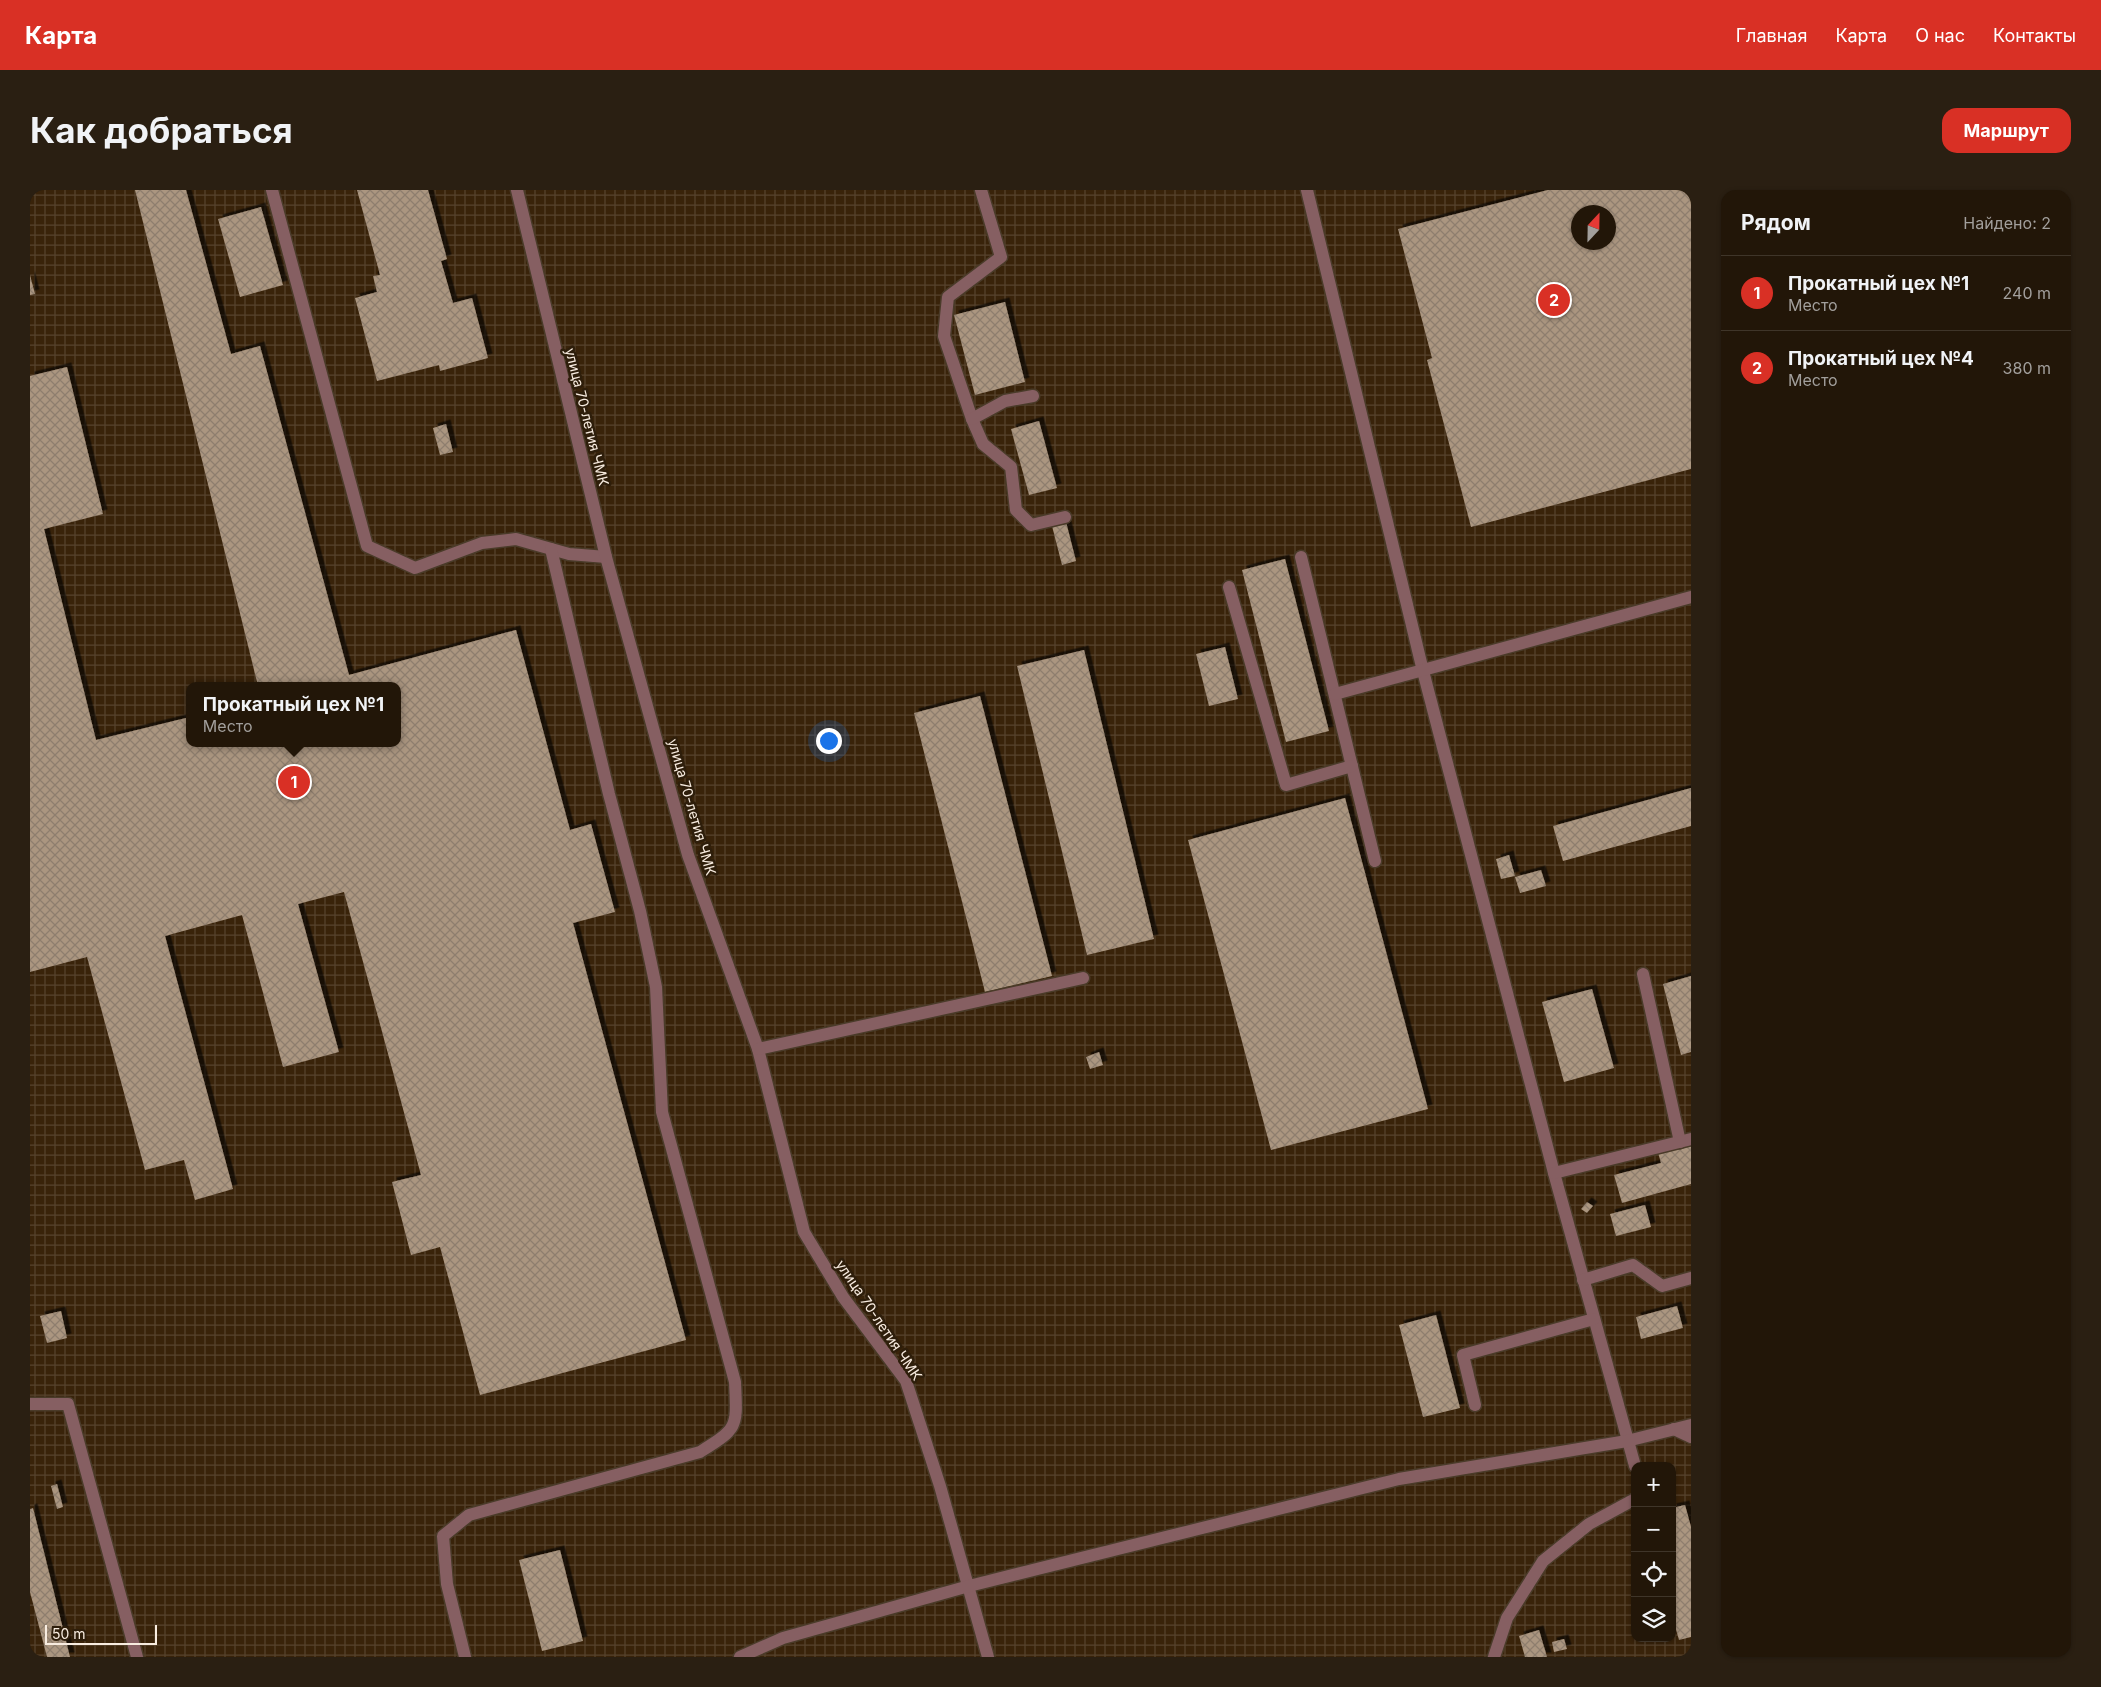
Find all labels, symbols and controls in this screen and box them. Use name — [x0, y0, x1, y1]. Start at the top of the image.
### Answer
text: Карта — [25, 21, 97, 50]
text: Главная — [1736, 25, 1807, 46]
text: Карта — [1835, 25, 1887, 46]
text: О нас — [1915, 25, 1965, 46]
text: Контакты — [1993, 25, 2076, 46]
button: Маршрут — [1942, 108, 2071, 153]
text: Как добраться — [30, 109, 293, 151]
north arrow — [1571, 205, 1616, 250]
text: Рядом — [1741, 210, 1811, 235]
text: Найдено: 2 — [1963, 213, 2051, 233]
text: Прокатный цех №1 — [1788, 272, 1969, 295]
pin: 2 — [1538, 281, 1570, 319]
text: 1 — [1754, 283, 1760, 303]
text: 240 m — [2003, 283, 2051, 303]
text: Место — [1788, 295, 1838, 315]
street label: улица 70-летия ЧМК — [562, 346, 613, 488]
text: Прокатный цех №4 — [1788, 347, 1974, 370]
text: 2 — [1752, 358, 1762, 378]
text: 380 m — [2003, 358, 2051, 378]
text: Место — [1788, 370, 1838, 390]
popup — [186, 682, 401, 747]
text: Прокатный цех №1 — [203, 693, 384, 716]
text: Место — [203, 716, 253, 736]
your location — [816, 728, 842, 754]
street label: улица 70-летия ЧМК — [665, 737, 720, 878]
pin: 1 — [278, 763, 310, 801]
street label: улица 70-летия ЧМК — [833, 1256, 926, 1384]
map controls — [1631, 1462, 1676, 1642]
button: + — [1631, 1462, 1676, 1507]
button: − — [1631, 1507, 1676, 1552]
button: locate — [1631, 1552, 1676, 1597]
button: layers — [1631, 1597, 1676, 1642]
scale bar — [45, 1622, 158, 1645]
text: 50 m — [52, 1625, 86, 1642]

